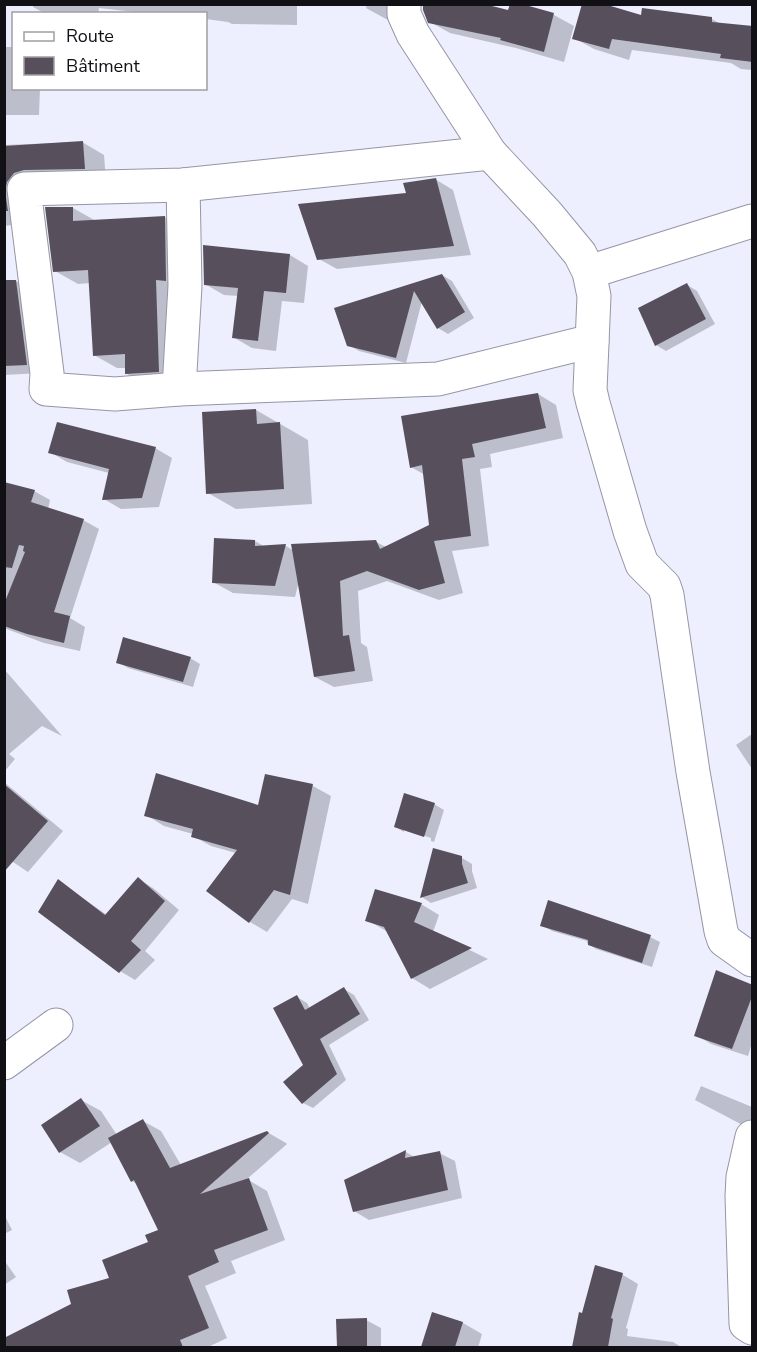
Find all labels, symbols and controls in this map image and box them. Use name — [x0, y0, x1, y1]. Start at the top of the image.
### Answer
legend — [12, 12, 207, 90]
text: Route — [66, 24, 114, 48]
text: Bâtiment — [66, 54, 140, 78]

